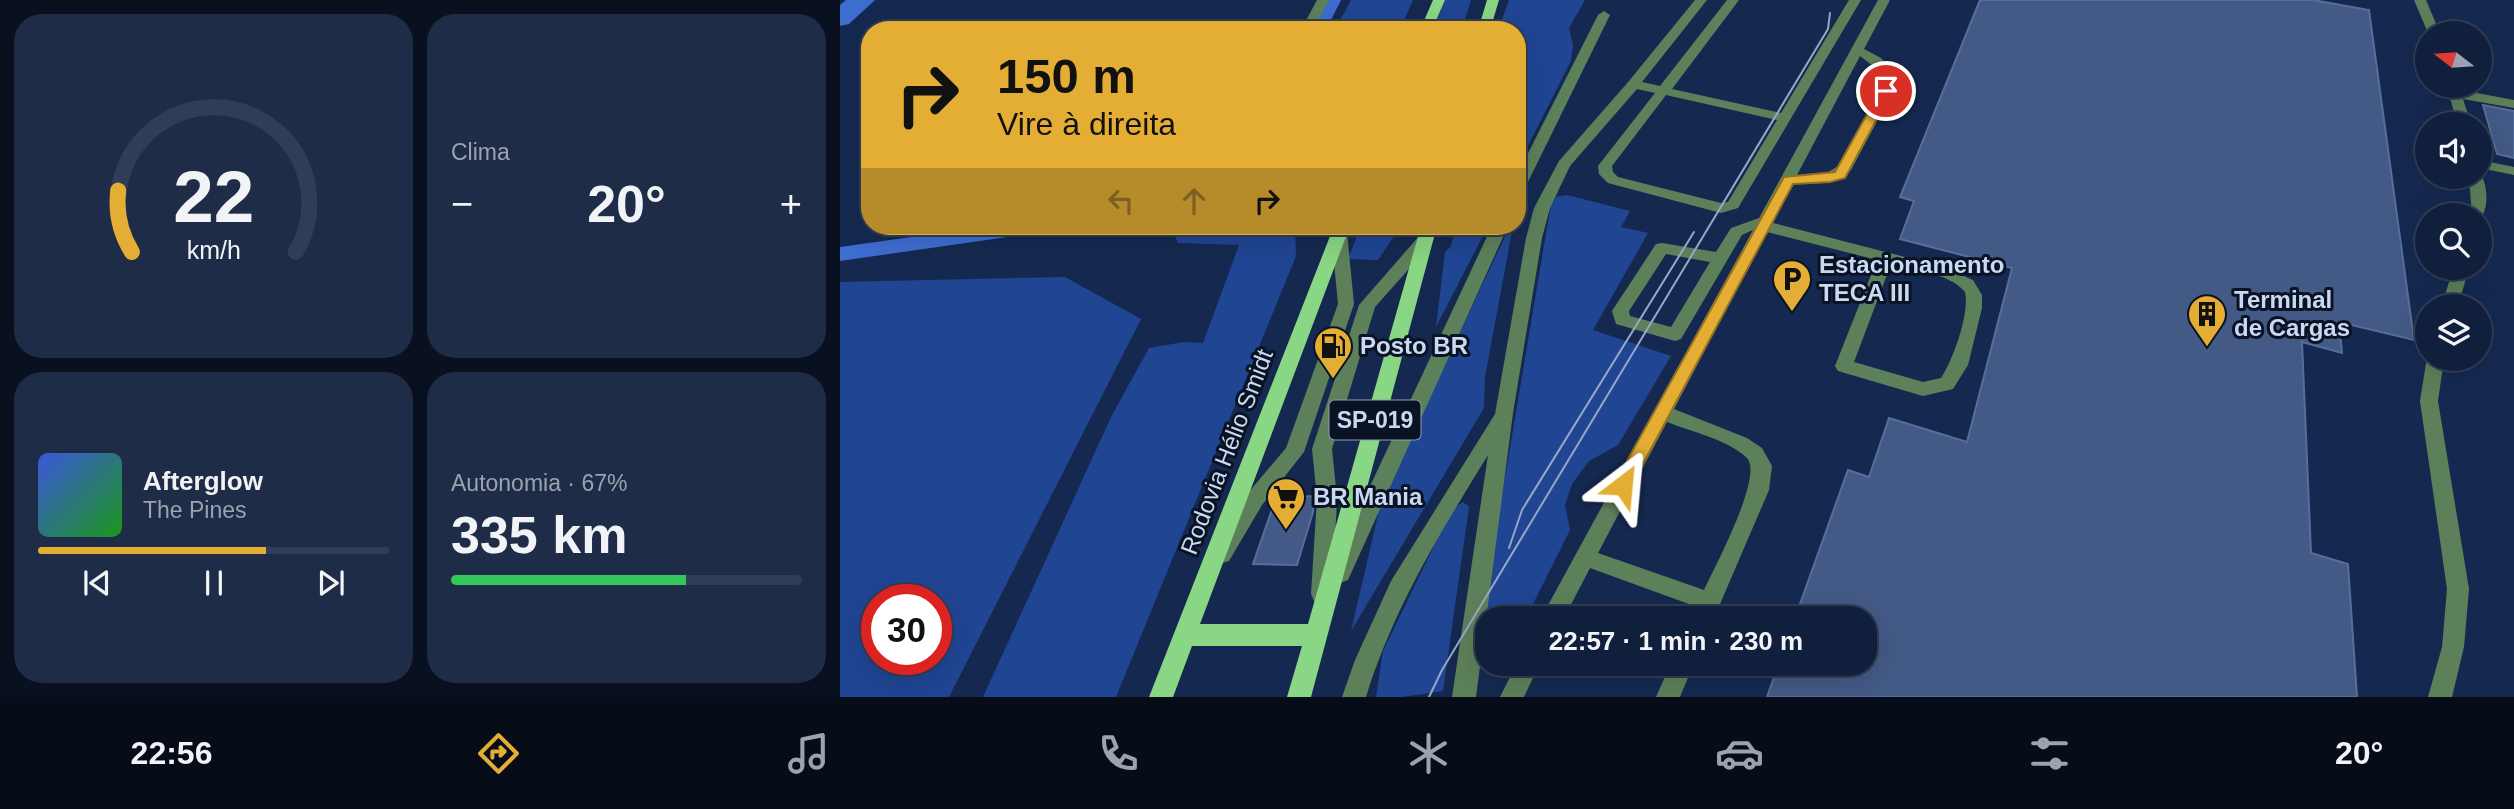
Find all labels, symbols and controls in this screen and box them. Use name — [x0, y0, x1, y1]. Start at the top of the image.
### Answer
north arrow — [2415, 21, 2492, 98]
map controls — [2415, 21, 2492, 371]
icon: right — [882, 49, 973, 140]
text: 150 m — [997, 49, 1136, 103]
pin — [1856, 61, 1916, 121]
icon: arrive — [1867, 72, 1905, 110]
text: Vire à direita — [997, 106, 1176, 142]
button: sound — [2415, 112, 2492, 189]
text: Clima — [451, 139, 510, 165]
text: 22 — [173, 156, 254, 237]
text: 20° — [587, 175, 666, 233]
icon: left — [1102, 182, 1140, 220]
icon: ahead — [1175, 182, 1213, 220]
icon: right — [1248, 182, 1286, 220]
text: − — [451, 183, 473, 225]
text: + — [780, 183, 802, 225]
button: search — [2415, 203, 2492, 280]
text: km/h — [186, 236, 241, 264]
place label: Estacionamento TECA III — [1819, 251, 2004, 306]
parking icon: Estacionamento TECA III — [1771, 258, 1813, 313]
place label: Terminal de Cargas — [2234, 286, 2350, 341]
building icon: Terminal de Cargas — [2186, 293, 2228, 348]
button: layers — [2415, 294, 2492, 371]
fuel station icon: Posto BR — [1312, 325, 1354, 380]
place label: Posto BR — [1360, 332, 1468, 359]
street label: Rodovia Hélio Smidt — [1175, 345, 1278, 558]
road number: SP-019 — [1330, 400, 1420, 440]
position arrow — [1586, 448, 1660, 522]
text: Afterglow — [143, 466, 263, 496]
text: Autonomia · 67% — [451, 470, 627, 496]
supermarket icon: BR Mania — [1265, 476, 1307, 531]
place label: BR Mania — [1313, 483, 1423, 510]
text: The Pines — [143, 497, 247, 523]
text: 335 km — [451, 506, 627, 564]
icon: previous — [78, 564, 116, 602]
icon: pause — [195, 564, 233, 602]
icon: next — [312, 564, 350, 602]
speed limit sign: 30 — [861, 584, 952, 675]
text: 22:57 · 1 min · 230 m — [1549, 626, 1803, 656]
icon: directions — [474, 729, 523, 778]
icon: music — [784, 729, 833, 778]
icon: phone — [1094, 729, 1143, 778]
icon: climate — [1404, 729, 1453, 778]
icon: car — [1715, 729, 1764, 778]
icon: filters — [2025, 729, 2074, 778]
text: 22:56 — [131, 735, 212, 771]
text: 20° — [2335, 735, 2383, 771]

